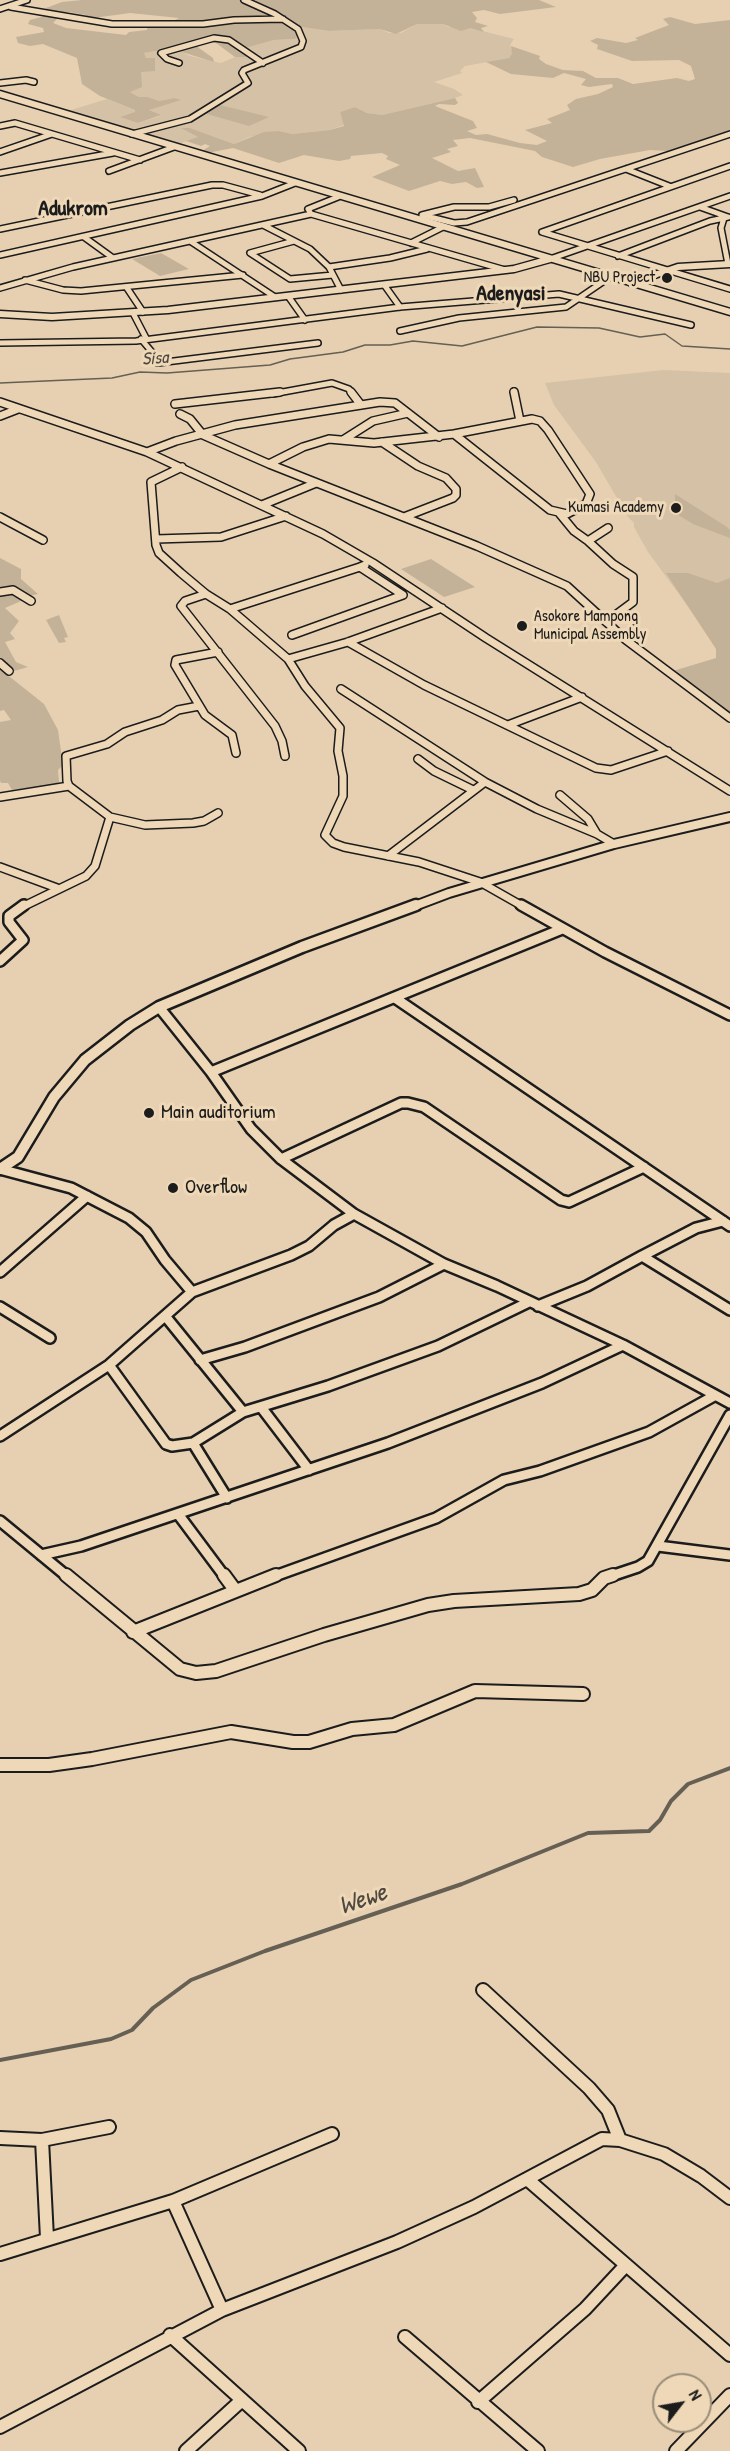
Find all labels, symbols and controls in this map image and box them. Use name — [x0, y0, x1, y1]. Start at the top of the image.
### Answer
district label: Adukrom — [38, 196, 108, 222]
place label: NBU Project — [584, 268, 655, 288]
marker: NBU Project — [660, 271, 674, 285]
district label: Adenyasi — [476, 281, 546, 307]
water label: Sisa — [141, 347, 169, 371]
place label: Kumasi Academy — [568, 498, 664, 518]
marker: Kumasi Academy — [669, 501, 683, 515]
place label: Asokore Mampong Municipal Assembly — [534, 607, 647, 645]
marker: Asokore Mampong Municipal Assembly — [515, 619, 529, 633]
place label: Main auditorium — [161, 1101, 276, 1125]
marker: Main auditorium — [142, 1106, 156, 1120]
place label: Overflow — [185, 1176, 247, 1200]
marker: Overflow — [166, 1181, 180, 1195]
water label: Wewe — [335, 1877, 391, 1923]
north arrow — [652, 2373, 712, 2433]
text: N — [684, 2385, 707, 2404]

